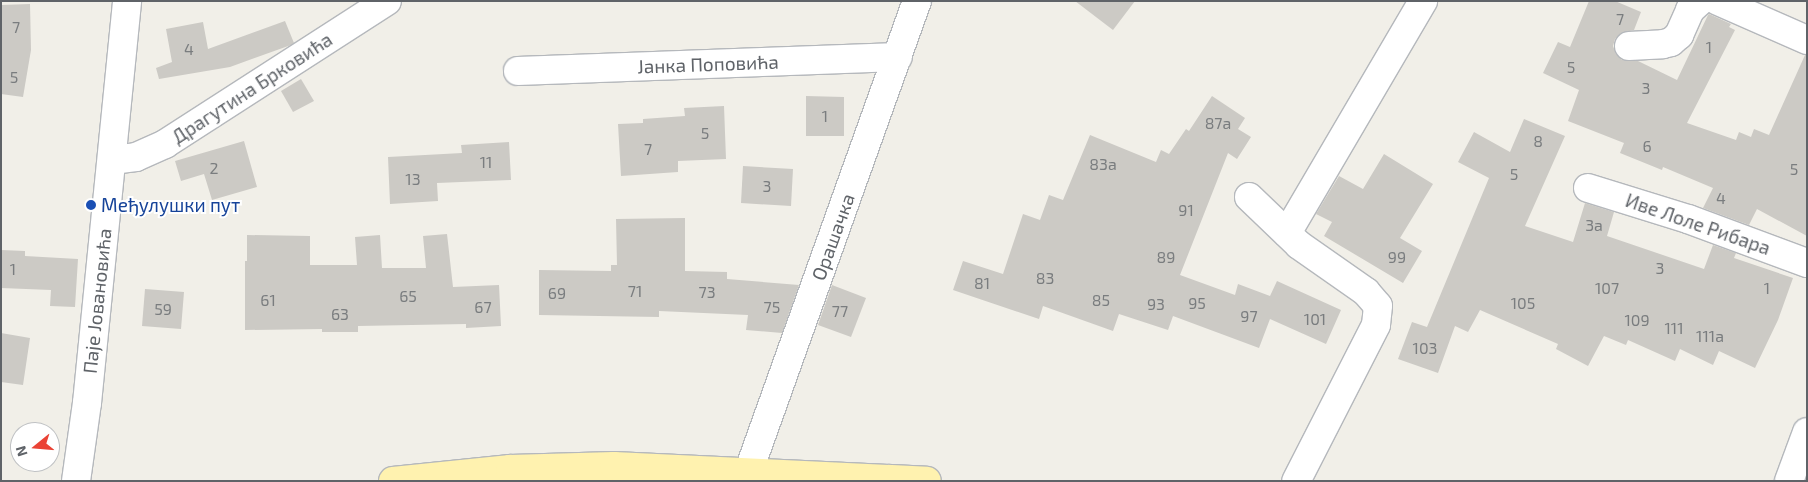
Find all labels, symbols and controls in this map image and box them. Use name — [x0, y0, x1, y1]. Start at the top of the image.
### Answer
house number: 7 — [1616, 9, 1624, 29]
house number: 7 — [12, 17, 20, 37]
street label: Драгутина Брковића — [168, 28, 336, 148]
house number: 1 — [1706, 37, 1712, 57]
house number: 4 — [184, 39, 194, 59]
street label: Јанка Поповића — [637, 50, 779, 78]
house number: 5 — [1567, 57, 1575, 77]
house number: 5 — [10, 67, 18, 87]
house number: 3 — [1642, 78, 1650, 98]
house number: 1 — [822, 106, 828, 126]
house number: 87a — [1205, 113, 1231, 133]
house number: 5 — [701, 123, 709, 143]
house number: 8 — [1533, 131, 1543, 151]
house number: 6 — [1642, 136, 1652, 156]
house number: 7 — [644, 139, 652, 159]
house number: 11 — [480, 152, 492, 172]
house number: 83a — [1089, 154, 1117, 174]
house number: 2 — [210, 158, 218, 178]
house number: 5 — [1790, 159, 1798, 179]
house number: 5 — [1510, 164, 1518, 184]
house number: 13 — [405, 169, 421, 189]
house number: 3 — [763, 176, 771, 196]
house number: 4 — [1716, 188, 1726, 208]
street label: Иве Лоле Рибара — [1623, 189, 1773, 259]
street label: Орашачка — [807, 190, 859, 284]
place label: Међулушки пут — [101, 194, 240, 216]
marker: Међулушки пут — [85, 199, 97, 211]
house number: 91 — [1178, 200, 1194, 220]
house number: 3a — [1585, 215, 1603, 235]
street label: Паје Јовановића — [78, 227, 116, 375]
house number: 89 — [1157, 247, 1175, 267]
house number: 99 — [1388, 247, 1406, 267]
house number: 3 — [1656, 258, 1664, 278]
house number: 1 — [10, 259, 16, 279]
house number: 83 — [1036, 268, 1054, 288]
house number: 81 — [974, 273, 990, 293]
house number: 107 — [1595, 278, 1619, 298]
house number: 1 — [1764, 278, 1770, 298]
house number: 71 — [628, 281, 642, 301]
house number: 73 — [698, 282, 716, 302]
house number: 69 — [548, 283, 566, 303]
house number: 65 — [399, 286, 417, 306]
house number: 61 — [260, 290, 276, 310]
house number: 85 — [1092, 290, 1110, 310]
house number: 95 — [1188, 293, 1206, 313]
house number: 105 — [1511, 293, 1535, 313]
house number: 93 — [1147, 294, 1165, 314]
house number: 67 — [474, 297, 492, 317]
house number: 75 — [764, 297, 780, 317]
house number: 59 — [154, 299, 172, 319]
house number: 77 — [832, 301, 848, 321]
house number: 63 — [331, 304, 349, 324]
house number: 97 — [1240, 306, 1258, 326]
house number: 101 — [1304, 309, 1326, 329]
house number: 109 — [1624, 310, 1650, 330]
house number: 111 — [1664, 318, 1684, 338]
house number: 111a — [1696, 326, 1724, 346]
house number: 103 — [1413, 338, 1437, 358]
north arrow — [10, 422, 60, 472]
text: N — [12, 444, 31, 459]

